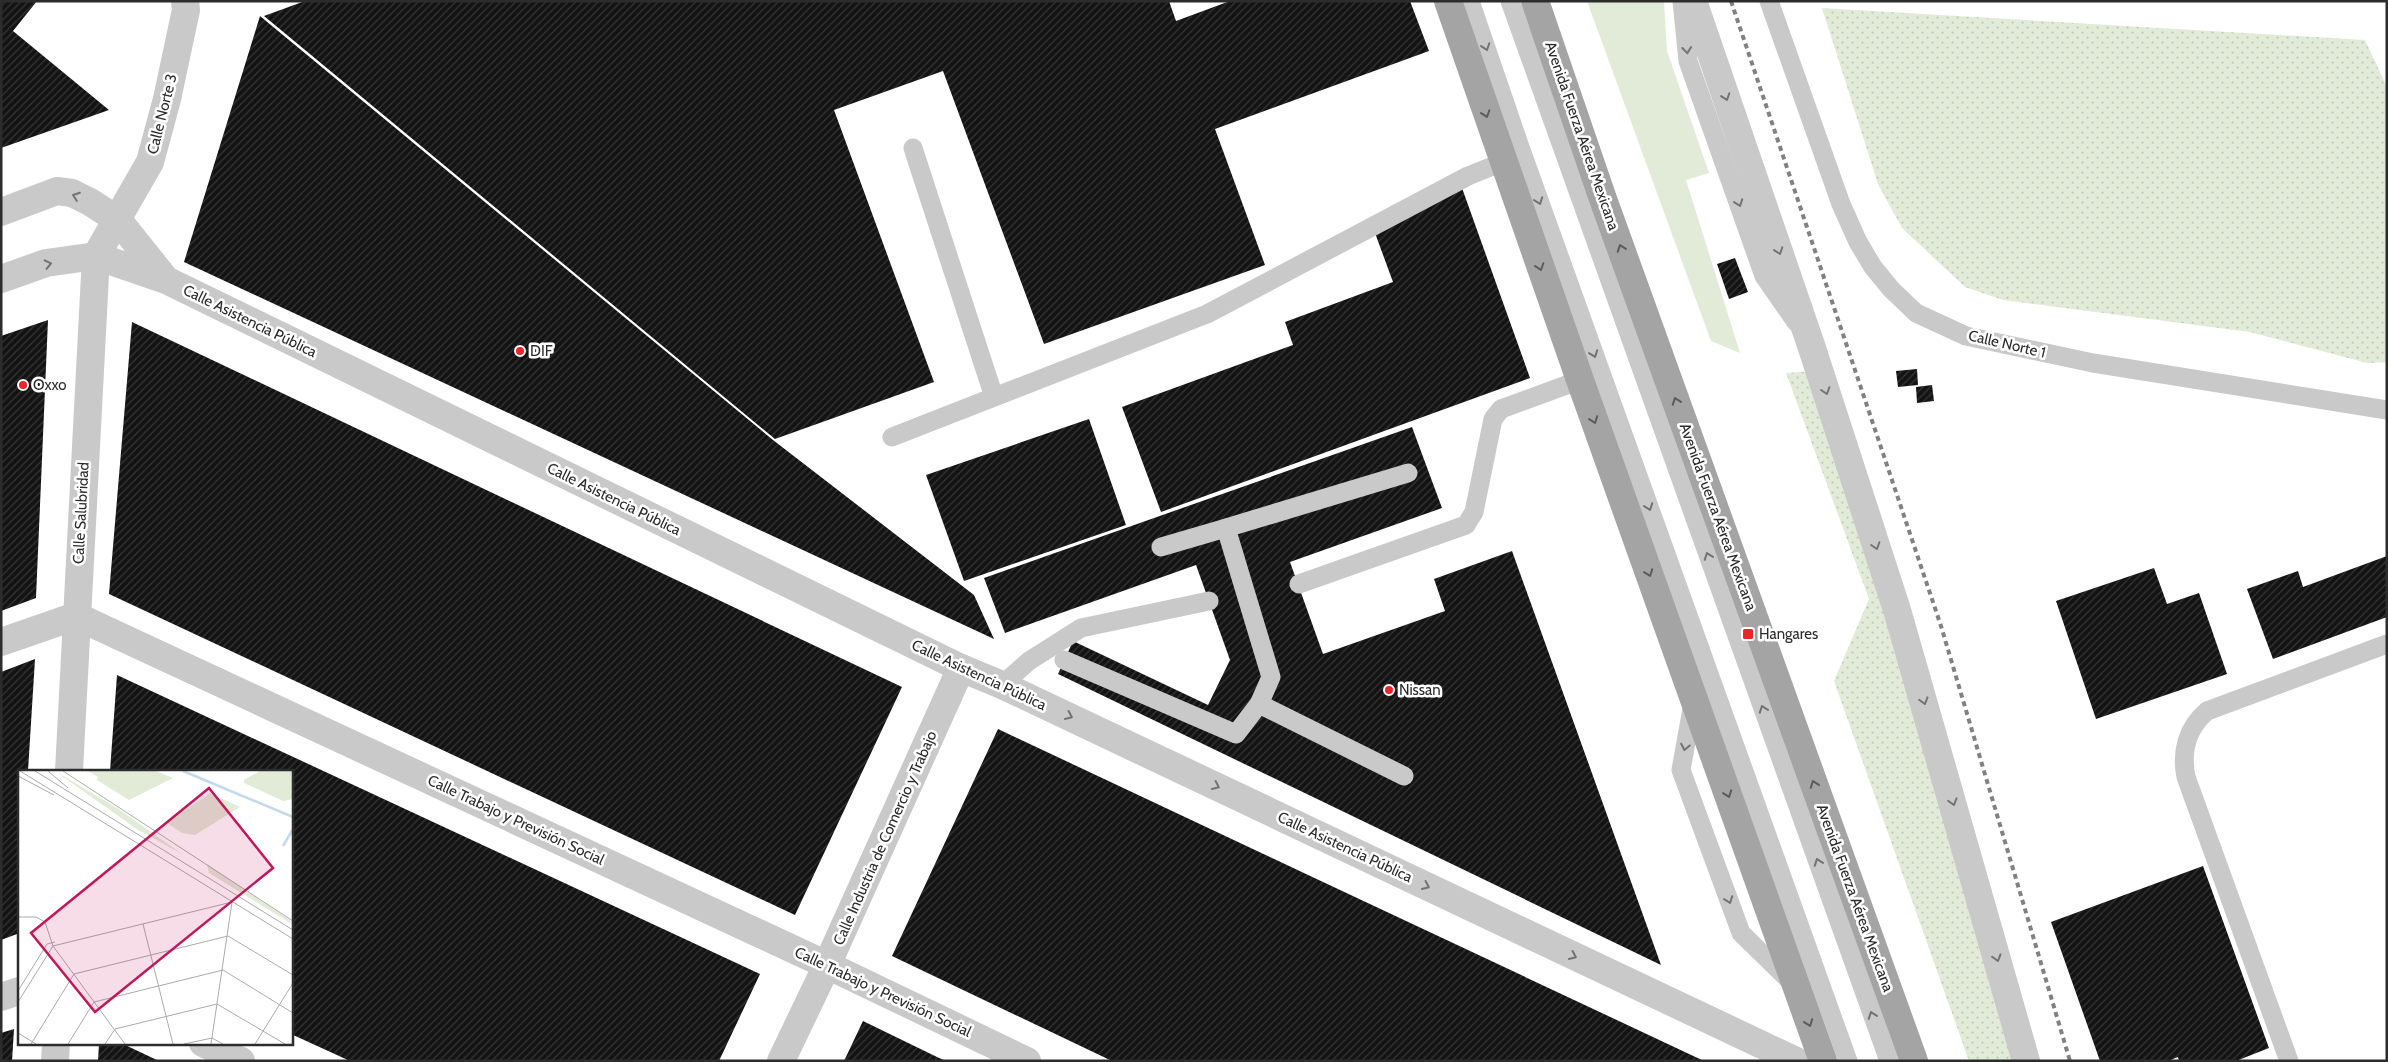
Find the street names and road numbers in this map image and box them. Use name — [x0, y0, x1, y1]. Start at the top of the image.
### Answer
street label: Avenida Fuerza Aérea Mexicana — [1541, 39, 1623, 233]
street label: Calle Norte 3 — [143, 72, 181, 156]
street label: Calle Asistencia Pública — [180, 281, 320, 362]
street label: Calle Norte 1 — [1967, 326, 2047, 362]
street label: Avenida Fuerza Aérea Mexicana — [1676, 421, 1761, 614]
street label: Calle Asistencia Pública — [544, 459, 684, 540]
street label: Calle Salubridad — [69, 462, 93, 564]
street label: Calle Asistencia Pública — [909, 636, 1050, 714]
street label: Calle Industria de Comercio y Trabajo — [829, 728, 941, 948]
street label: Calle Trabajo y Previsión Social — [425, 771, 607, 869]
street label: Avenida Fuerza Aérea Mexicana — [1813, 802, 1898, 995]
street label: Calle Asistencia Pública — [1275, 808, 1416, 886]
street label: Calle Trabajo y Previsión Social — [792, 943, 974, 1041]

